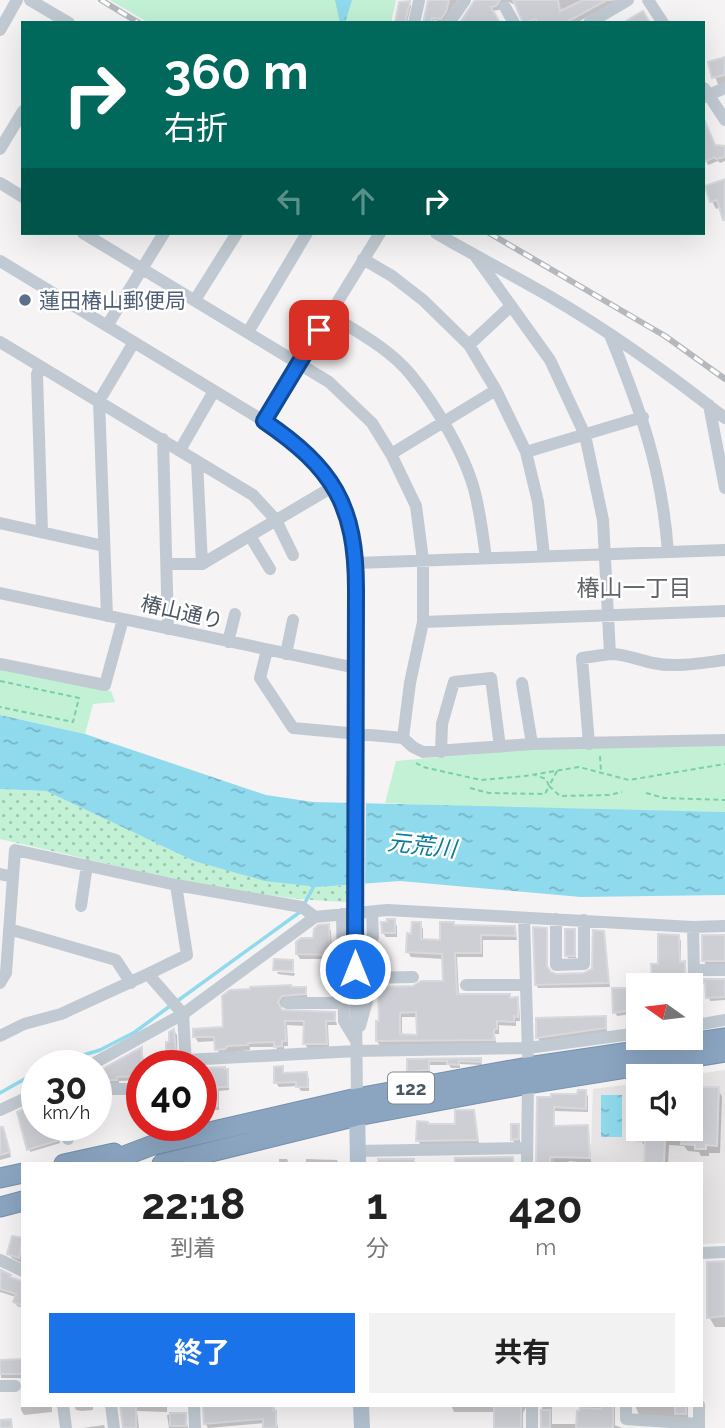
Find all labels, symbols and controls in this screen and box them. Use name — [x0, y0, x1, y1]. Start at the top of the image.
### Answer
text: 360 m — [164, 43, 309, 100]
icon: right — [49, 49, 140, 140]
text: 右折 — [164, 109, 228, 146]
icon: left — [271, 182, 309, 220]
icon: ahead — [344, 182, 382, 220]
icon: right — [417, 182, 455, 220]
place label: 蓮田椿山郵便局 — [39, 288, 186, 313]
marker: 蓮田椿山郵便局 — [17, 292, 33, 308]
pin — [289, 300, 349, 360]
icon: arrive — [300, 311, 338, 349]
district label: 椿山一丁目 — [577, 574, 692, 601]
street label: 椿山通り — [138, 590, 226, 634]
water label: 元荒川 — [386, 828, 461, 862]
position arrow — [318, 932, 392, 1006]
north arrow — [626, 973, 704, 1050]
map controls — [626, 973, 703, 1141]
speed limit sign: 40 — [126, 1050, 217, 1141]
button: sound — [626, 1064, 703, 1141]
text: 30 — [46, 1066, 87, 1107]
road number: 122 — [388, 1072, 434, 1104]
text: km/h — [43, 1102, 90, 1123]
text: 22:18 — [141, 1180, 245, 1229]
text: 1 — [367, 1180, 388, 1229]
text: 420 — [509, 1184, 583, 1233]
text: m — [535, 1233, 556, 1260]
text: 到着 — [170, 1234, 216, 1261]
text: 分 — [366, 1234, 389, 1261]
button: 終了 — [49, 1313, 355, 1393]
button: 共有 — [369, 1313, 675, 1393]

